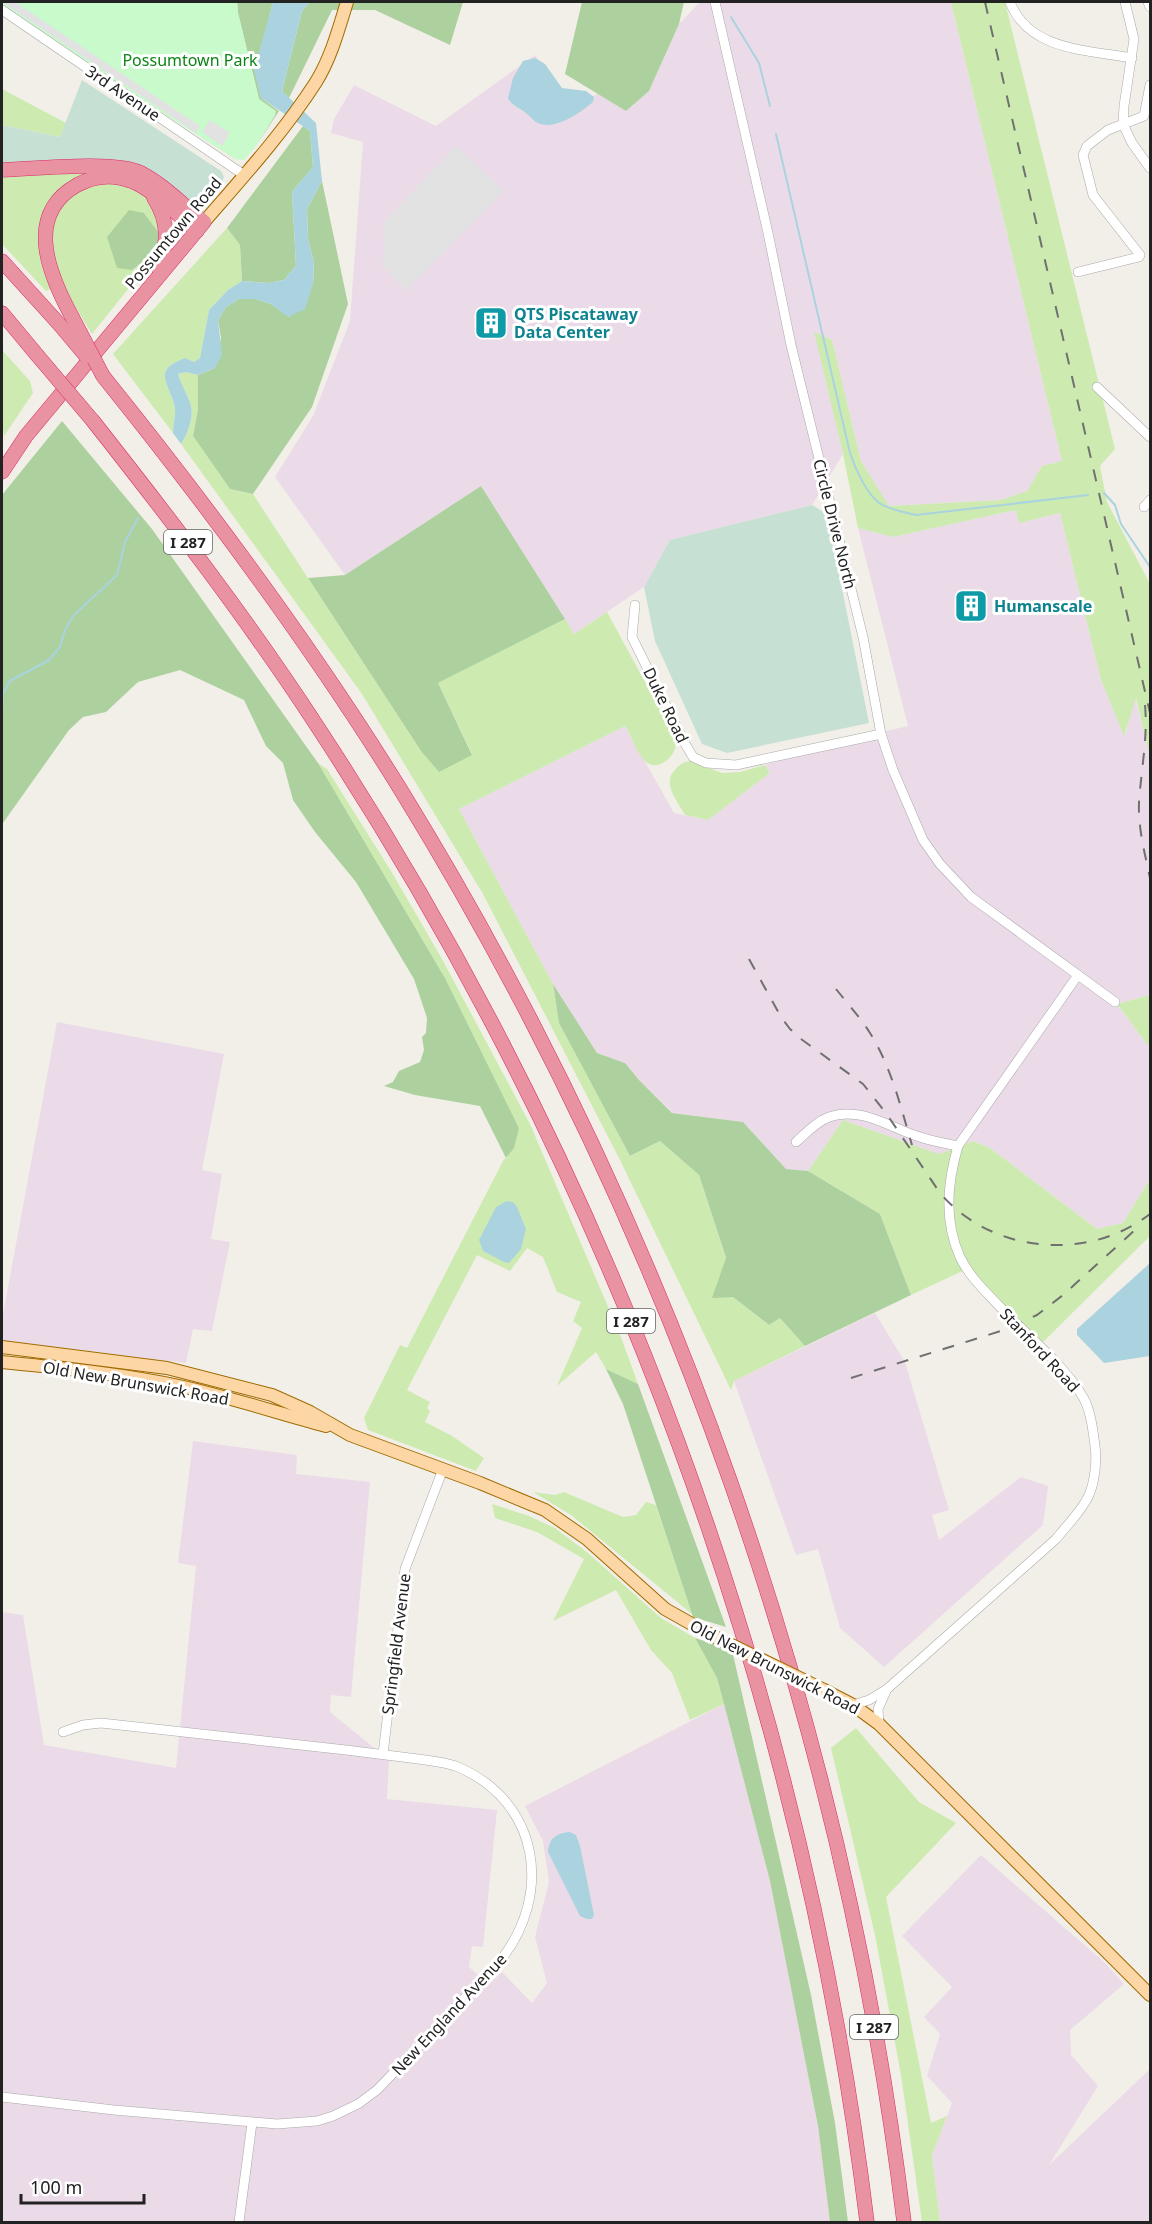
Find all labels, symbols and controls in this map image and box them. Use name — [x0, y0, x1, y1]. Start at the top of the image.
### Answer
park label: Possumtown Park — [122, 49, 258, 71]
street label: 3rd Avenue — [81, 60, 165, 126]
street label: Possumtown Road — [120, 172, 226, 294]
place label: QTS Piscataway Data Center — [514, 303, 639, 343]
building icon: QTS Piscataway Data Center — [473, 305, 509, 341]
street label: Circle Drive North — [808, 457, 862, 591]
road number: I 287 — [164, 530, 212, 554]
building icon: Humanscale — [953, 588, 989, 624]
place label: Humanscale — [994, 595, 1092, 617]
street label: Duke Road — [638, 663, 694, 747]
street label: Stanford Road — [995, 1303, 1085, 1397]
road number: I 287 — [607, 1309, 655, 1333]
street label: Old New Brunswick Road — [41, 1356, 231, 1410]
street label: Springfield Avenue — [376, 1572, 416, 1716]
street label: Old New Brunswick Road — [686, 1614, 864, 1720]
street label: New England Avenue — [387, 1948, 511, 2080]
road number: I 287 — [850, 2015, 898, 2039]
scale bar — [21, 2167, 144, 2205]
text: 100 m — [30, 2175, 82, 2199]

